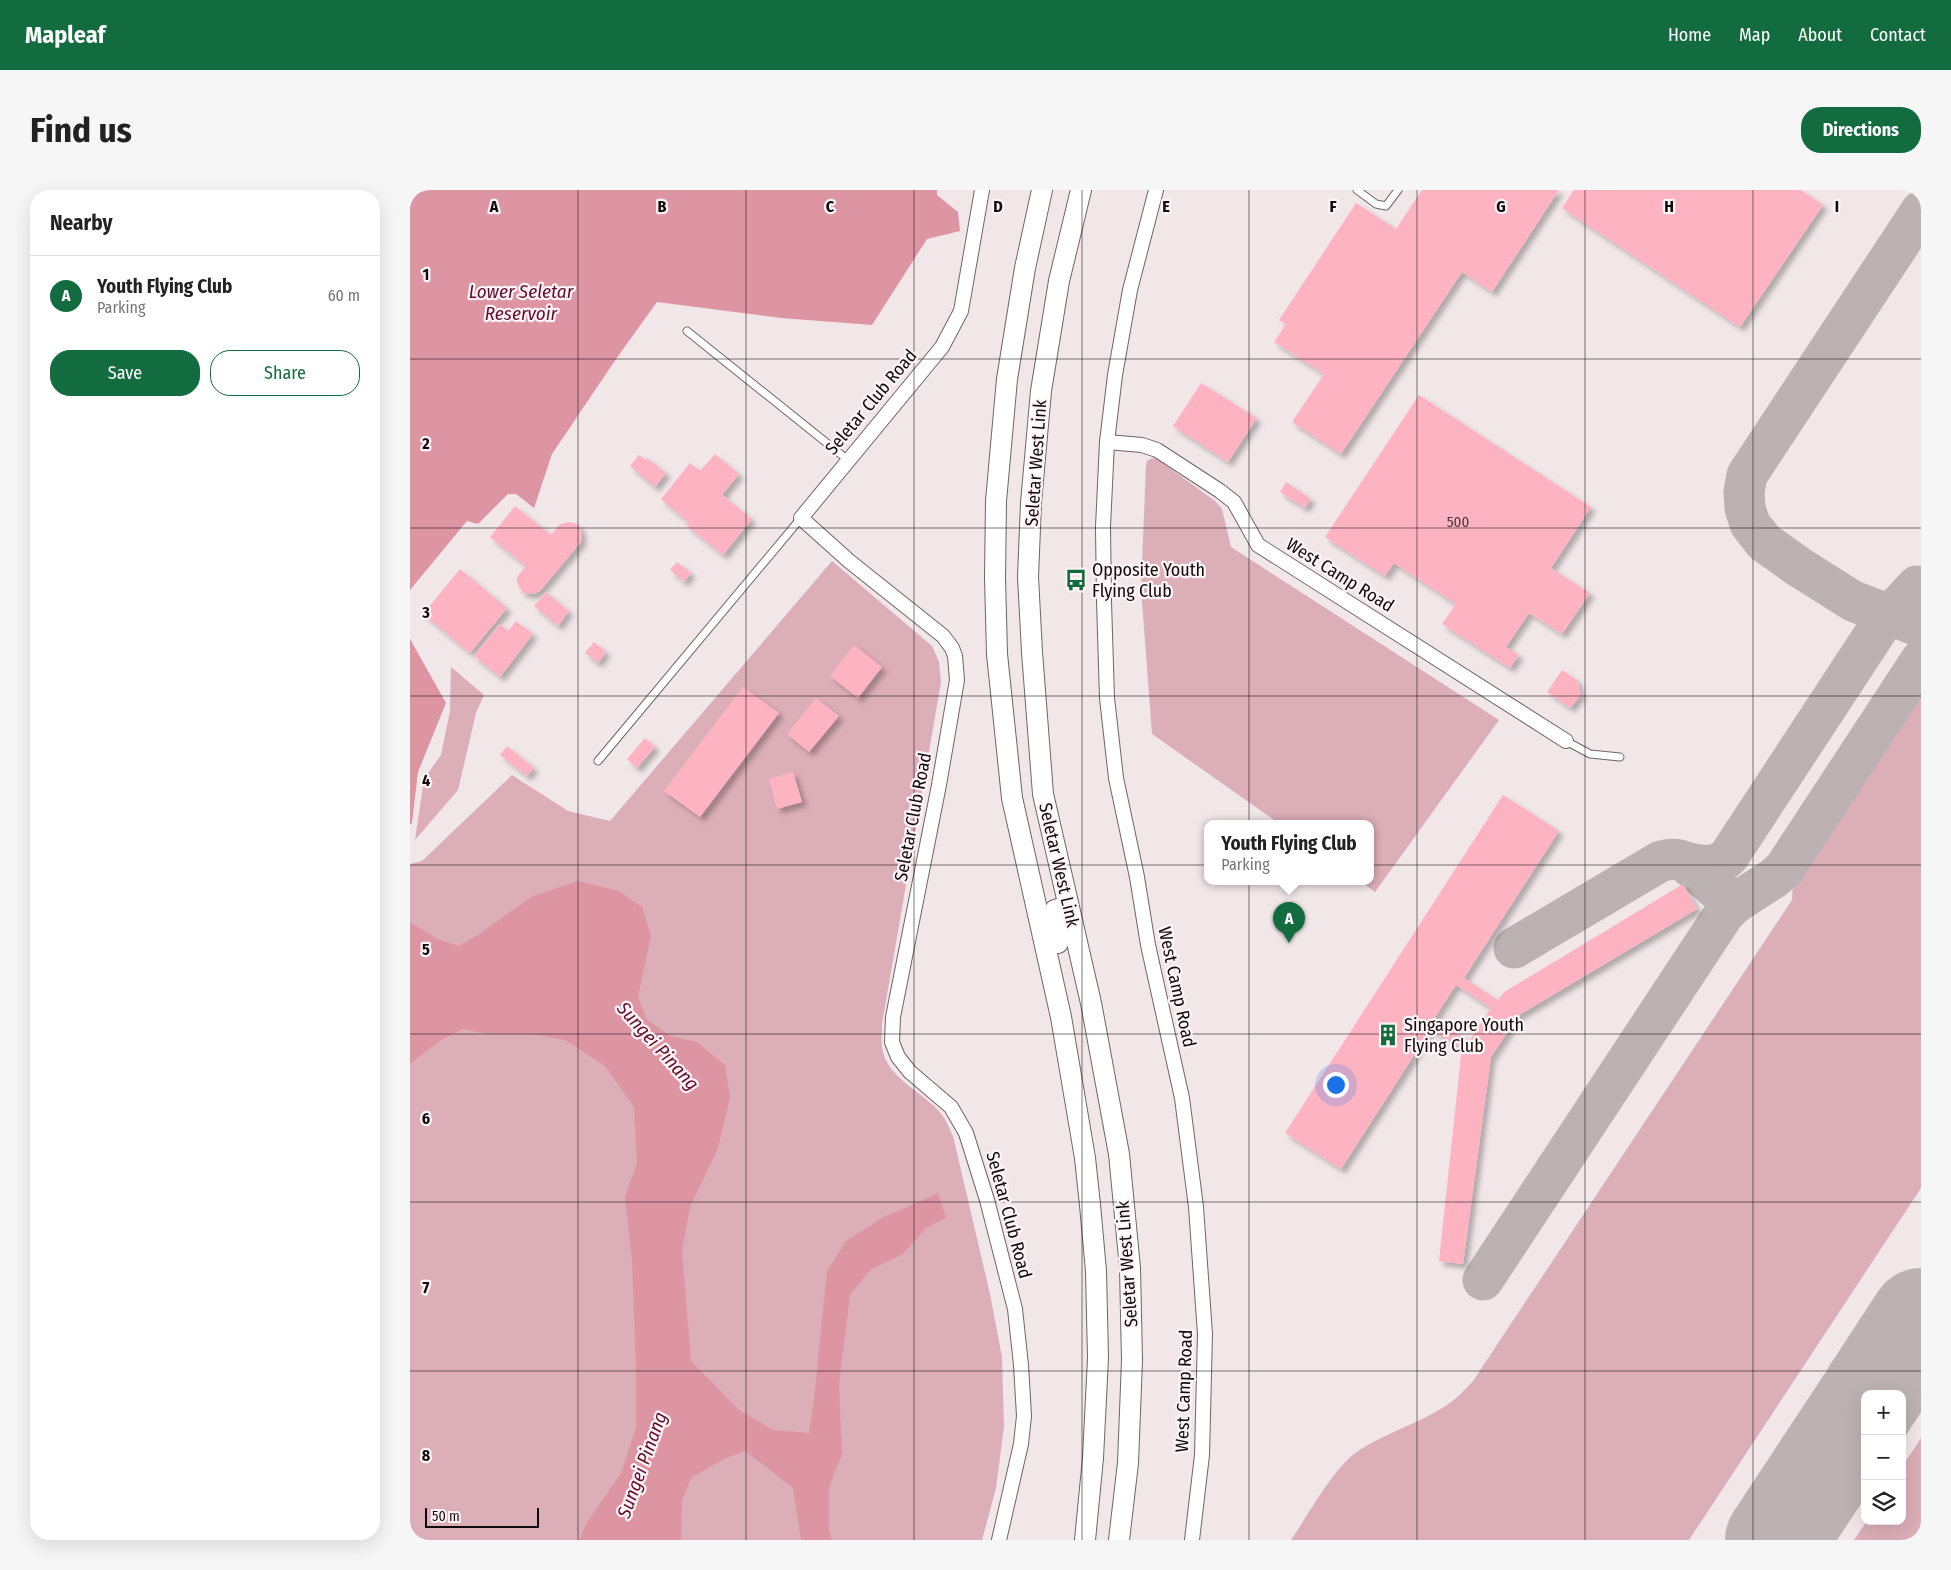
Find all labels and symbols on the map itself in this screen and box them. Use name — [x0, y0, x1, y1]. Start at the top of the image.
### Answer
text: A — [489, 197, 499, 216]
text: B — [658, 197, 667, 216]
text: C — [826, 197, 835, 216]
text: D — [993, 197, 1003, 216]
text: E — [1162, 197, 1170, 216]
text: F — [1329, 197, 1337, 216]
text: G — [1496, 197, 1506, 216]
text: H — [1664, 197, 1674, 216]
text: I — [1835, 197, 1839, 216]
text: 1 — [423, 265, 429, 284]
water label: Lower Seletar Reservoir — [469, 280, 575, 325]
street label: Seletar Club Road — [821, 345, 921, 459]
street label: Seletar West Link — [1021, 398, 1051, 527]
text: 2 — [421, 434, 430, 453]
house number: 500 — [1447, 513, 1469, 531]
street label: West Camp Road — [1282, 533, 1398, 617]
place label: Opposite Youth Flying Club — [1092, 559, 1205, 602]
bus stop icon: Opposite Youth Flying Club — [1063, 567, 1089, 593]
text: 3 — [421, 603, 430, 622]
street label: Seletar Club Road — [890, 751, 936, 883]
text: 4 — [422, 771, 430, 790]
street label: Seletar West Link — [1034, 801, 1084, 930]
pin: A — [1273, 902, 1305, 943]
street label: West Camp Road — [1153, 925, 1201, 1049]
text: 5 — [422, 940, 430, 959]
water label: Sungei Pinang — [612, 996, 704, 1095]
place label: Singapore Youth Flying Club — [1404, 1014, 1524, 1057]
building icon: Singapore Youth Flying Club — [1375, 1022, 1401, 1048]
your location — [1323, 1072, 1349, 1098]
text: 6 — [422, 1109, 430, 1128]
street label: Seletar Club Road — [981, 1149, 1037, 1281]
street label: Seletar West Link — [1112, 1199, 1142, 1328]
text: 7 — [423, 1278, 430, 1297]
street label: West Camp Road — [1171, 1329, 1197, 1453]
water label: Sungei Pinang — [612, 1409, 672, 1522]
text: 8 — [422, 1446, 431, 1465]
scale bar — [425, 1505, 539, 1528]

